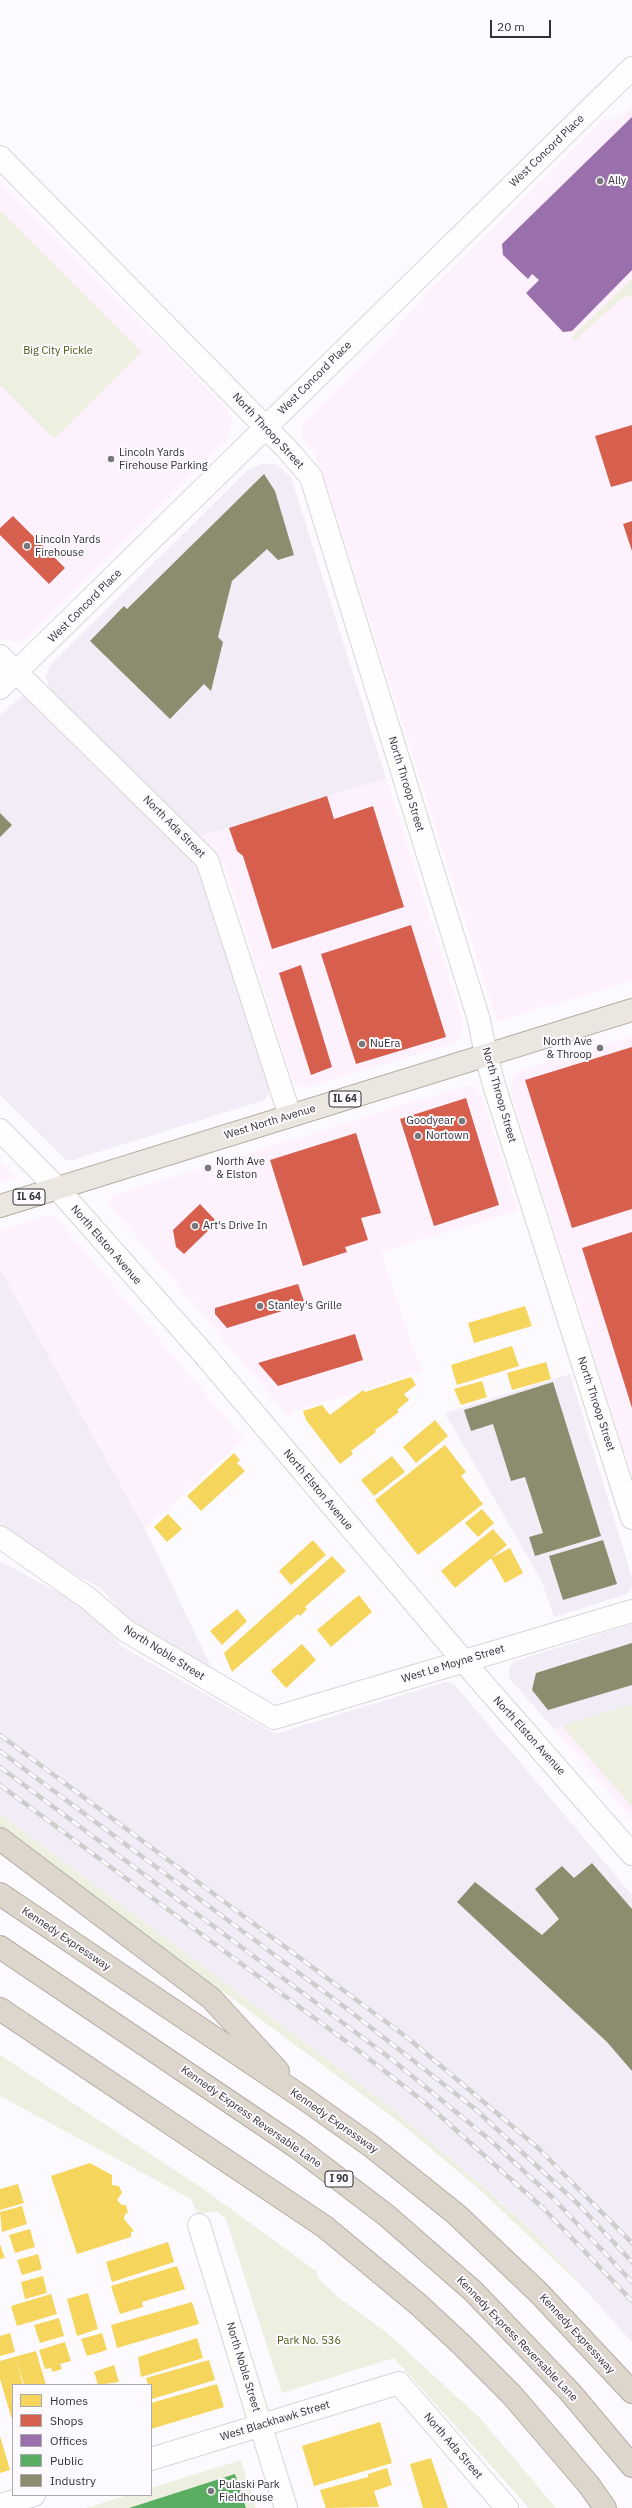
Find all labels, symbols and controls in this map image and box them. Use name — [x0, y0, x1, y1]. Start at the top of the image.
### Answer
scale bar — [492, 12, 553, 38]
text: 20 m — [497, 19, 525, 34]
street label: West Concord Place — [507, 112, 587, 190]
place label: Ally — [608, 174, 626, 188]
marker: Ally — [595, 176, 605, 186]
street label: West Concord Place — [276, 339, 354, 417]
park label: Big City Pickle — [23, 344, 93, 358]
street label: North Throop Street — [230, 390, 306, 472]
place label: Lincoln Yards Firehouse Parking — [119, 446, 208, 472]
marker: Lincoln Yards Firehouse Parking — [106, 454, 116, 464]
place label: Lincoln Yards Firehouse — [35, 533, 101, 559]
marker: Lincoln Yards Firehouse — [22, 541, 32, 551]
street label: West Concord Place — [46, 567, 124, 645]
street label: North Throop Street — [385, 735, 427, 833]
street label: North Ada Street — [140, 793, 208, 861]
place label: North Ave & Throop — [543, 1035, 592, 1061]
place label: NuEra — [370, 1037, 400, 1051]
marker: NuEra — [357, 1039, 367, 1049]
marker: North Ave & Throop — [595, 1043, 605, 1053]
street label: North Throop Street — [479, 1046, 519, 1144]
road number: IL 64 — [329, 1091, 361, 1107]
street label: West North Avenue — [223, 1102, 317, 1142]
place label: Goodyear — [406, 1114, 454, 1128]
marker: Goodyear — [457, 1116, 467, 1126]
place label: Nortown — [426, 1129, 469, 1143]
marker: Nortown — [413, 1131, 423, 1141]
place label: North Ave & Elston — [216, 1155, 265, 1181]
marker: North Ave & Elston — [203, 1163, 213, 1173]
road number: IL 64 — [13, 1189, 45, 1205]
street label: North Elston Avenue — [68, 1203, 144, 1287]
place label: Art's Drive In — [203, 1219, 267, 1233]
marker: Art's Drive In — [190, 1221, 200, 1231]
place label: Stanley's Grille — [268, 1299, 342, 1313]
marker: Stanley's Grille — [255, 1301, 265, 1311]
street label: North Throop Street — [574, 1355, 618, 1453]
street label: North Elston Avenue — [280, 1447, 356, 1533]
street label: North Noble Street — [121, 1623, 207, 1683]
street label: West Le Moyne Street — [400, 1642, 506, 1686]
street label: North Elston Avenue — [490, 1694, 568, 1778]
street label: Kennedy Expressway — [19, 1904, 113, 1974]
street label: Kennedy Express Reversable Lane — [178, 2063, 324, 2171]
street label: Kennedy Expressway — [287, 2086, 381, 2156]
road number: I 90 — [325, 2171, 353, 2187]
street label: Kennedy Express Reversable Lane — [454, 2274, 580, 2404]
street label: Kennedy Expressway — [537, 2291, 617, 2377]
street label: North Noble Street — [223, 2321, 263, 2413]
park label: Park No. 536 — [277, 2334, 341, 2348]
legend — [12, 2384, 152, 2496]
text: Homes — [50, 2393, 88, 2408]
street label: West Blackhawk Street — [219, 2398, 331, 2444]
street label: North Ada Street — [421, 2410, 485, 2482]
text: Shops — [50, 2413, 83, 2428]
text: Offices — [50, 2433, 88, 2448]
text: Public — [50, 2453, 83, 2468]
text: Industry — [50, 2473, 96, 2488]
place label: Pulaski Park Fieldhouse — [219, 2478, 280, 2504]
marker: Pulaski Park Fieldhouse — [206, 2486, 216, 2496]

